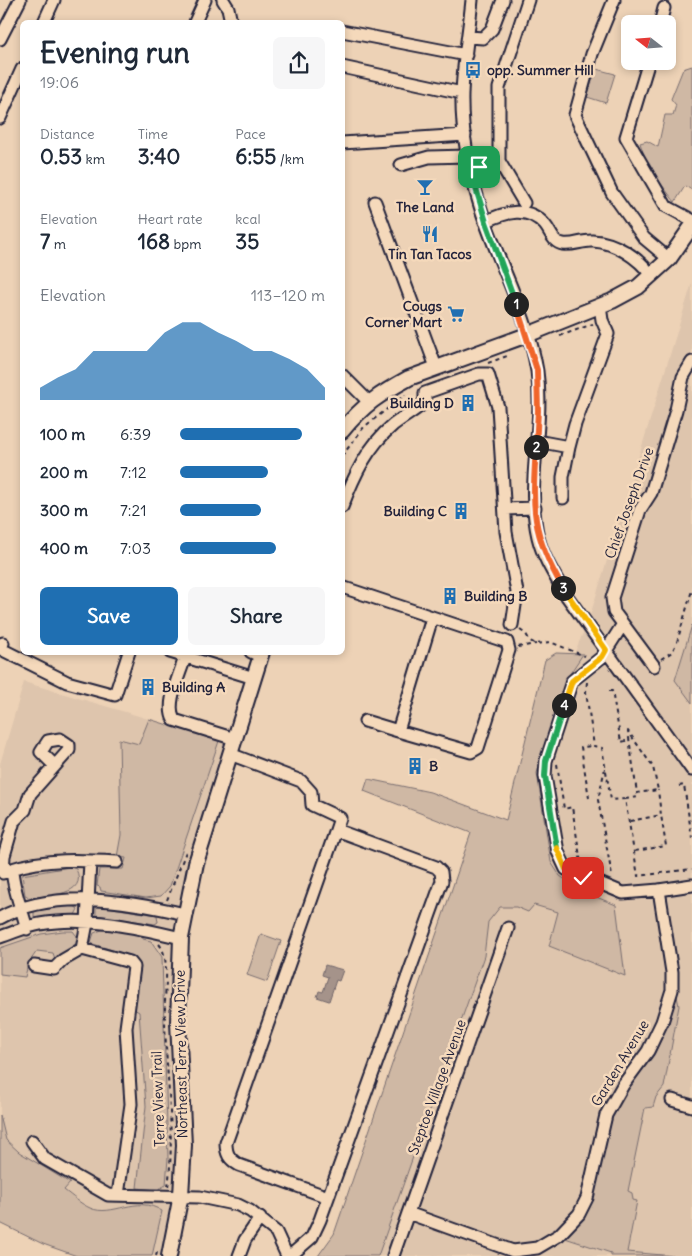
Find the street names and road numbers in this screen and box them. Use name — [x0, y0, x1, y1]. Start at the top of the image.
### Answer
street label: Chief Joseph Drive — [600, 445, 658, 561]
street label: Northeast Terre View Drive — [171, 970, 191, 1138]
street label: Garden Avenue — [587, 1016, 653, 1110]
street label: Steptoe Village Avenue — [404, 1017, 470, 1157]
street label: Terre View Trail — [147, 1051, 169, 1147]

